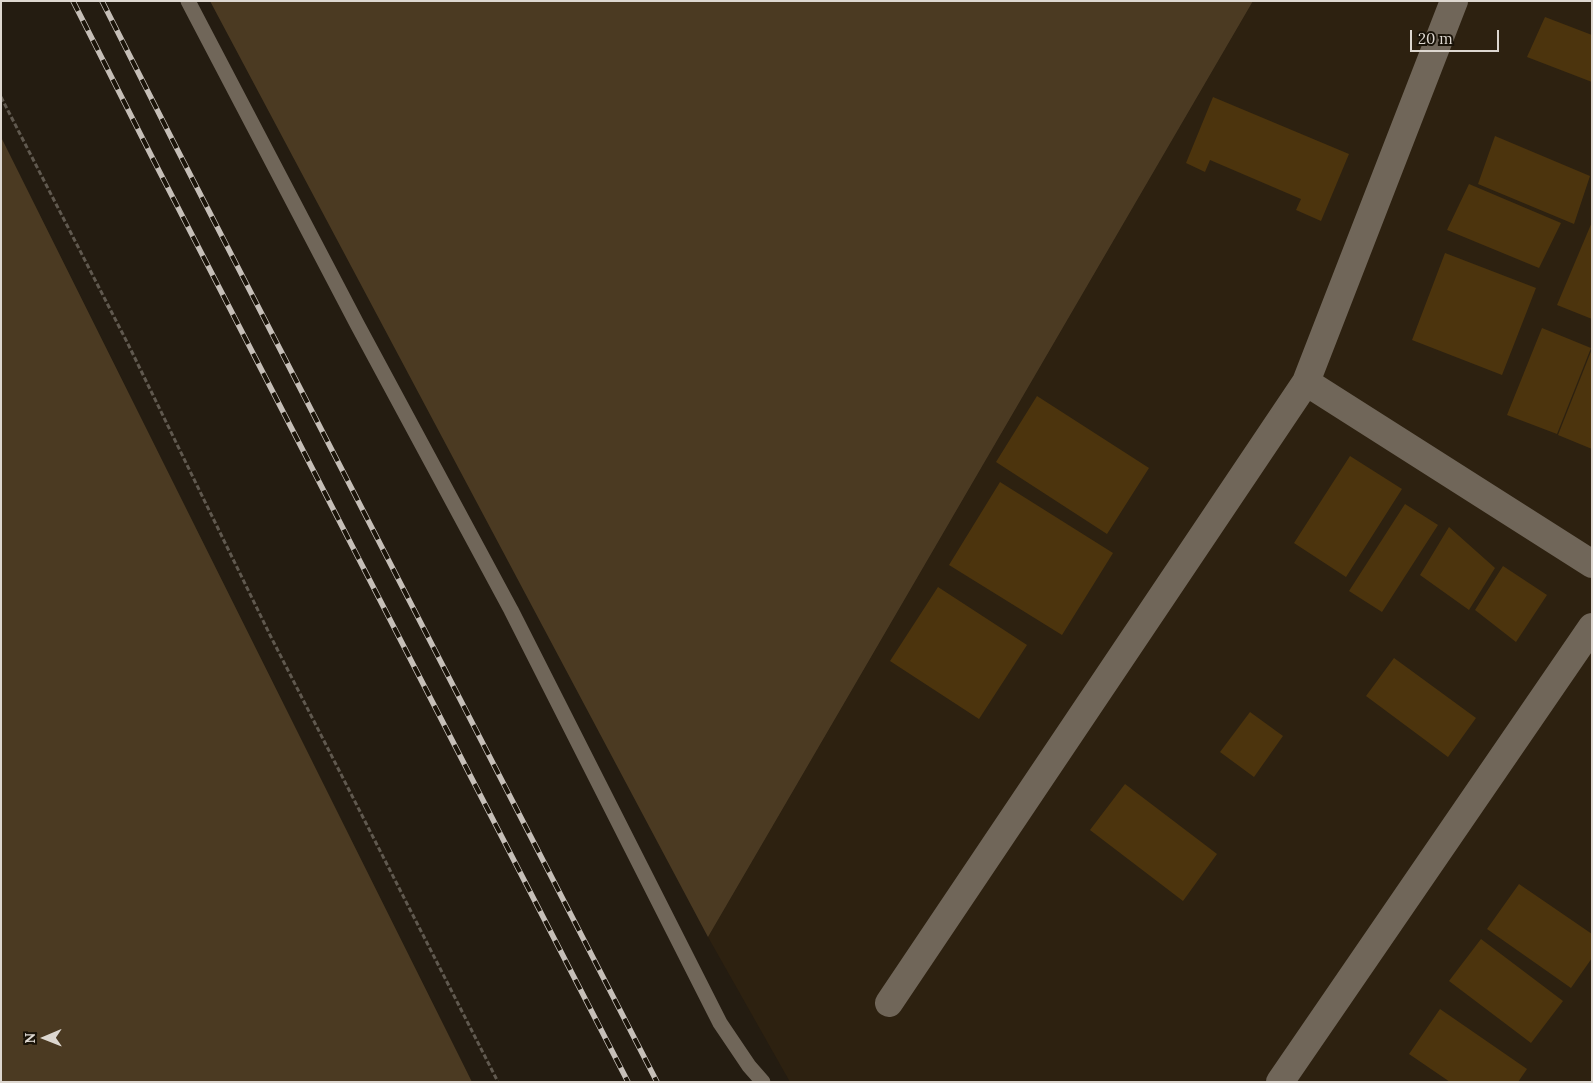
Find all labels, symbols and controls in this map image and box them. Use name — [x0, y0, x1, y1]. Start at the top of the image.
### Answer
scale bar — [1413, 20, 1502, 52]
text: 20 m — [1418, 29, 1453, 48]
north arrow — [20, 1013, 70, 1063]
text: N — [21, 1033, 39, 1044]

